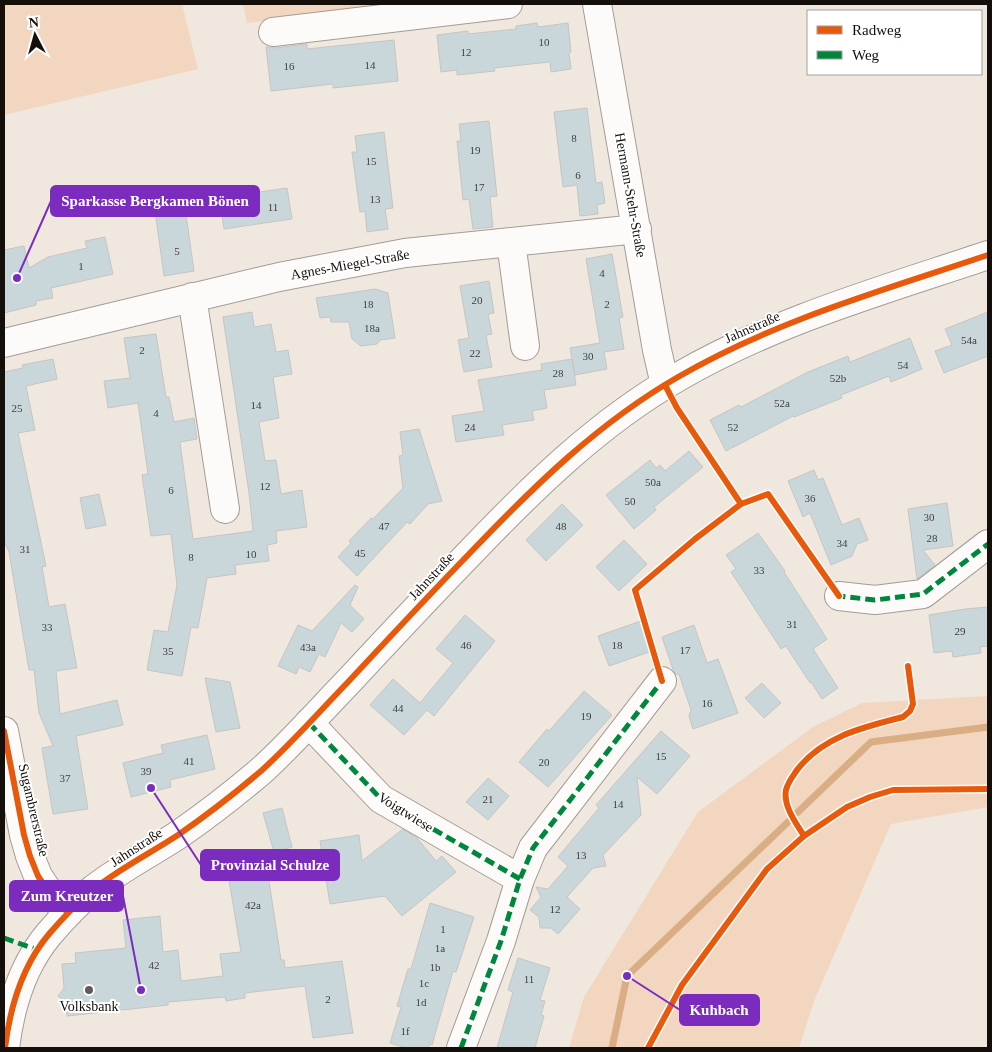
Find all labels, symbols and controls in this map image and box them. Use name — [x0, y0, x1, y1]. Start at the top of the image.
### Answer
north arrow — [10, 10, 60, 60]
legend — [807, 10, 982, 75]
text: N — [28, 15, 40, 31]
text: Radweg — [852, 22, 902, 38]
house number: 10 — [539, 36, 550, 48]
house number: 12 — [461, 46, 472, 58]
text: Weg — [852, 47, 880, 63]
house number: 14 — [365, 59, 376, 71]
house number: 16 — [284, 60, 295, 72]
house number: 8 — [571, 132, 577, 144]
street label: Hermann-Stehr-Straße — [612, 132, 649, 259]
house number: 19 — [470, 144, 481, 156]
house number: 15 — [366, 155, 377, 167]
house number: 6 — [575, 169, 581, 181]
house number: 17 — [474, 181, 485, 193]
callout: Sparkasse Bergkamen Bönen — [51, 186, 259, 216]
text: Sparkasse Bergkamen Bönen — [61, 193, 249, 209]
house number: 13 — [370, 193, 381, 205]
house number: 11 — [268, 201, 278, 213]
house number: 5 — [174, 245, 180, 257]
street label: Agnes-Miegel-Straße — [289, 247, 411, 282]
house number: 1 — [78, 260, 84, 272]
house number: 4 — [599, 267, 605, 279]
house number: 20 — [472, 294, 483, 306]
house number: 18 — [363, 298, 374, 310]
house number: 2 — [604, 298, 610, 310]
street label: Jahnstraße — [722, 309, 782, 346]
house number: 18a — [364, 322, 380, 334]
house number: 54a — [961, 334, 977, 346]
house number: 2 — [139, 344, 145, 356]
house number: 22 — [470, 347, 481, 359]
house number: 30 — [583, 350, 594, 362]
house number: 54 — [898, 359, 909, 371]
house number: 28 — [553, 367, 564, 379]
house number: 52b — [830, 372, 847, 384]
house number: 52a — [774, 397, 790, 409]
house number: 14 — [251, 399, 262, 411]
house number: 25 — [12, 402, 23, 414]
house number: 4 — [153, 407, 159, 419]
house number: 24 — [465, 421, 476, 433]
house number: 52 — [728, 421, 739, 433]
house number: 50a — [645, 476, 661, 488]
house number: 12 — [260, 480, 271, 492]
house number: 6 — [168, 484, 174, 496]
house number: 36 — [805, 492, 816, 504]
house number: 50 — [625, 495, 636, 507]
house number: 30 — [924, 511, 935, 523]
house number: 47 — [379, 520, 390, 532]
house number: 48 — [556, 520, 567, 532]
house number: 28 — [927, 532, 938, 544]
house number: 34 — [837, 537, 848, 549]
house number: 31 — [20, 543, 31, 555]
house number: 45 — [355, 547, 366, 559]
house number: 10 — [246, 548, 257, 560]
street label: Jahnstraße — [406, 550, 457, 603]
house number: 8 — [188, 551, 194, 563]
house number: 33 — [754, 564, 765, 576]
house number: 31 — [787, 618, 798, 630]
house number: 33 — [42, 621, 53, 633]
house number: 29 — [955, 625, 966, 637]
house number: 46 — [461, 639, 472, 651]
house number: 18 — [612, 639, 623, 651]
house number: 43a — [300, 641, 316, 653]
house number: 17 — [680, 644, 691, 656]
house number: 35 — [163, 645, 174, 657]
house number: 16 — [702, 697, 713, 709]
house number: 44 — [393, 702, 404, 714]
house number: 19 — [581, 710, 592, 722]
house number: 15 — [656, 750, 667, 762]
house number: 41 — [184, 755, 195, 767]
house number: 20 — [539, 756, 550, 768]
street label: Sugambrerstraße — [16, 762, 51, 858]
house number: 39 — [141, 765, 152, 777]
house number: 37 — [60, 772, 71, 784]
street label: Voigtwiese — [375, 790, 436, 835]
house number: 21 — [483, 793, 494, 805]
house number: 14 — [613, 798, 624, 810]
street label: Jahnstraße — [107, 825, 165, 870]
house number: 13 — [576, 849, 587, 861]
callout: Provinzial Schulze — [201, 850, 339, 880]
text: Provinzial Schulze — [211, 857, 330, 873]
callout: Zum Kreutzer — [10, 881, 123, 911]
text: Zum Kreutzer — [21, 888, 114, 904]
house number: 42a — [245, 899, 261, 911]
house number: 12 — [550, 903, 561, 915]
house number: 1 — [440, 923, 446, 935]
house number: 1a — [435, 942, 445, 954]
house number: 42 — [149, 959, 160, 971]
house number: 1b — [430, 961, 441, 973]
house number: 11 — [524, 973, 534, 985]
house number: 1c — [419, 977, 429, 989]
marker: Volksbank — [83, 984, 95, 996]
house number: 2 — [325, 993, 331, 1005]
callout: Kuhbach — [680, 995, 759, 1025]
house number: 1d — [416, 996, 427, 1008]
place label: Volksbank — [60, 999, 118, 1014]
text: Kuhbach — [689, 1002, 749, 1018]
house number: 1f — [400, 1025, 410, 1037]

